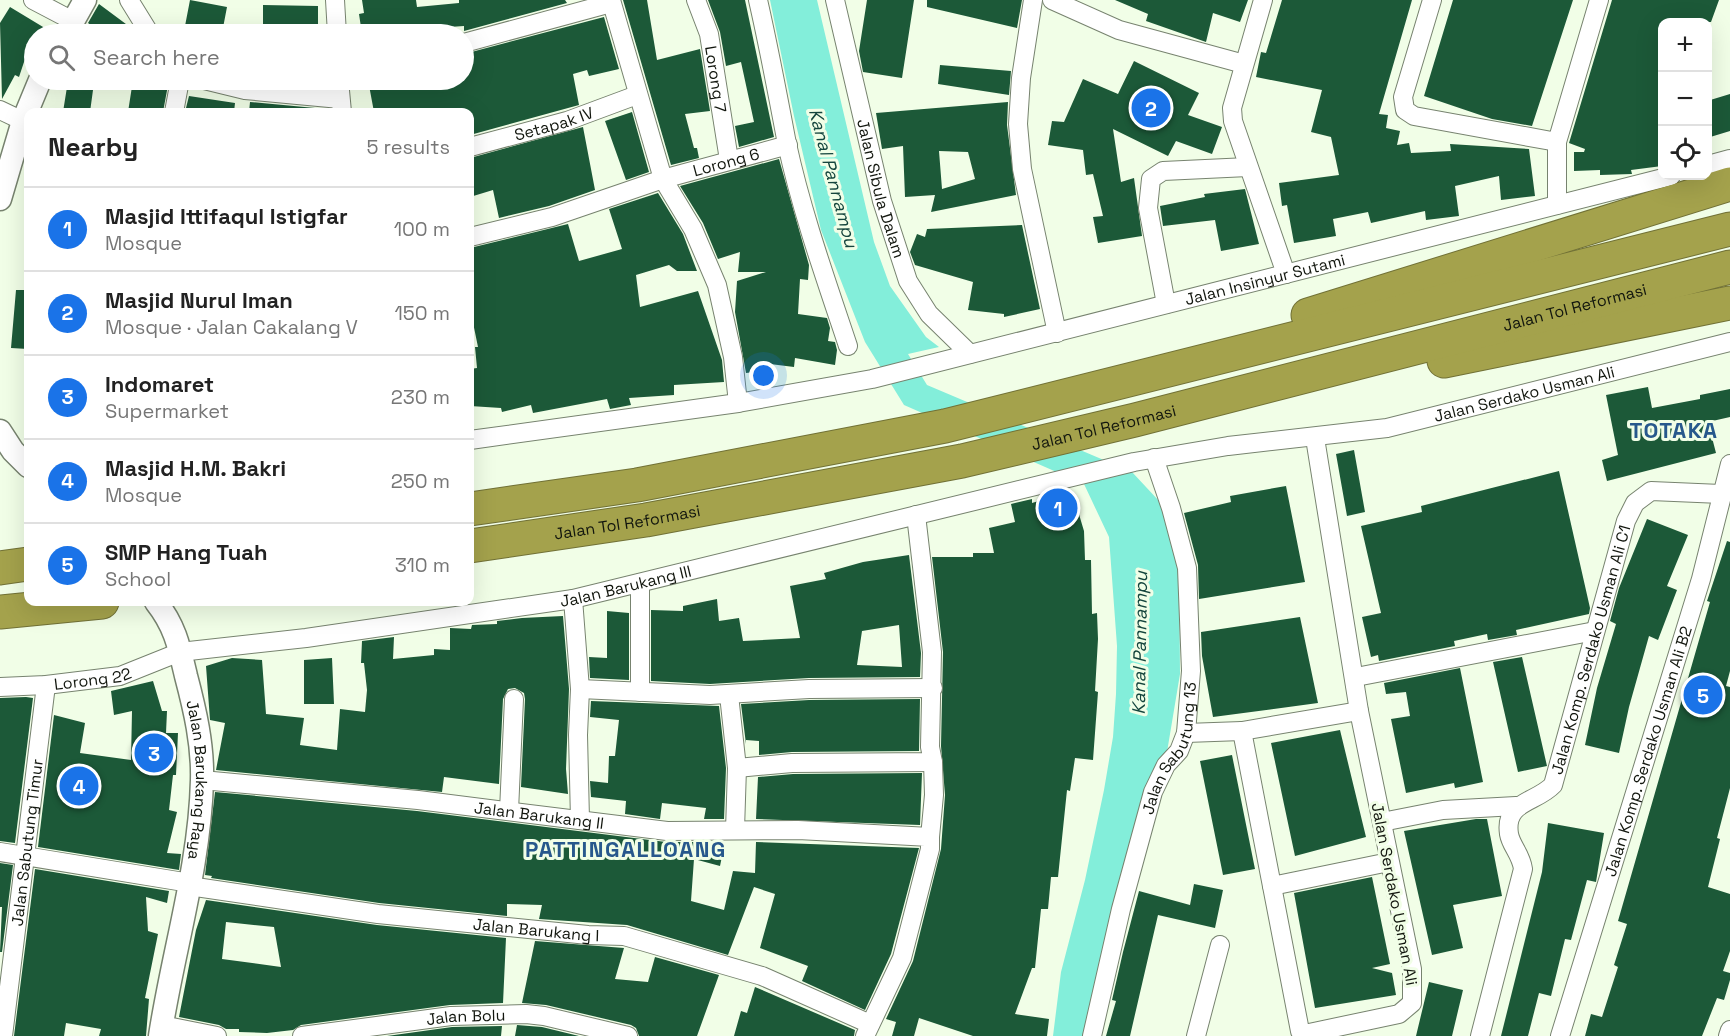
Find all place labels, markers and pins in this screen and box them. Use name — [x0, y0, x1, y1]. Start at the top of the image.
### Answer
pin: 2 — [1132, 86, 1170, 130]
pin: 1 — [1038, 486, 1078, 530]
pin: 5 — [1684, 672, 1722, 718]
pin: 3 — [134, 730, 174, 776]
pin: 4 — [60, 764, 98, 808]

